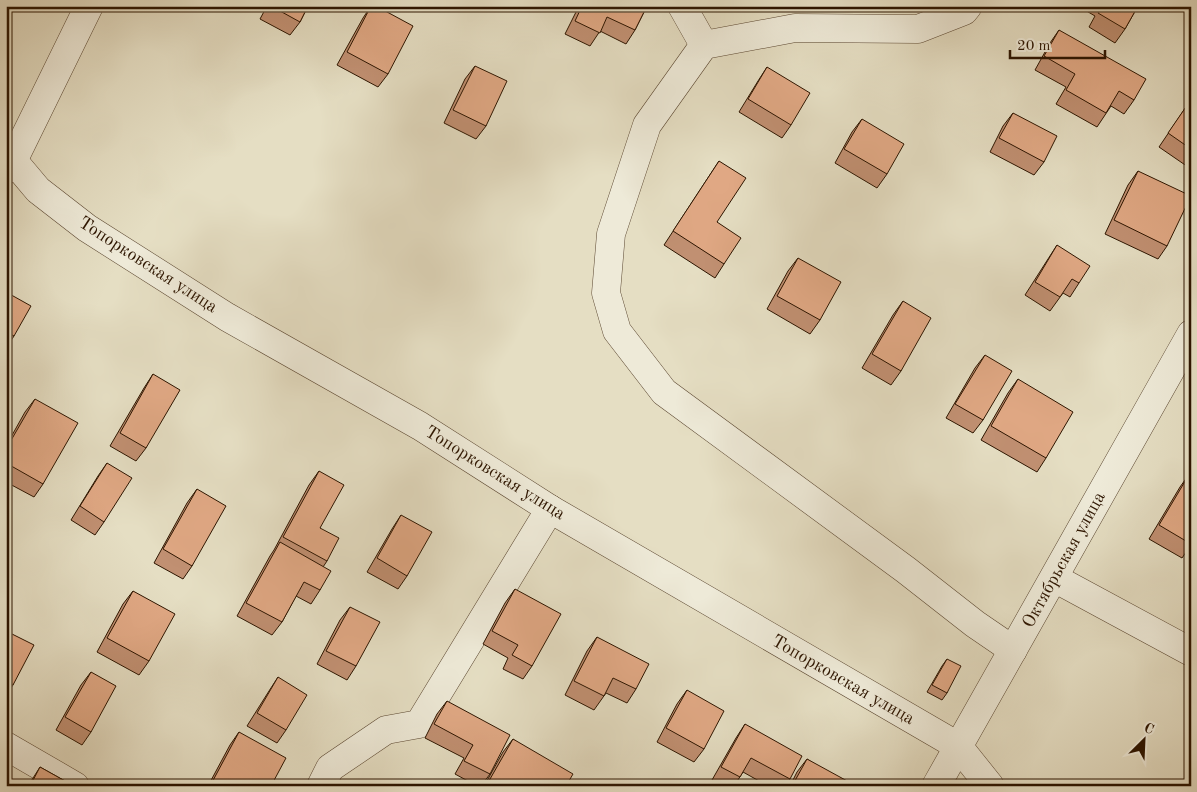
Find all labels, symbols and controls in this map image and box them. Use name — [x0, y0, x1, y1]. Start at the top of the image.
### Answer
scale bar — [1010, 28, 1104, 60]
text: 20 m — [1017, 39, 1051, 54]
street label: Топорковская улица — [75, 213, 221, 317]
street label: Топорковская улица — [422, 423, 568, 523]
street label: Октябрьская улица — [1019, 489, 1109, 631]
street label: Топорковская улица — [769, 632, 918, 728]
north arrow — [1120, 714, 1170, 764]
text: С — [1142, 721, 1156, 737]

